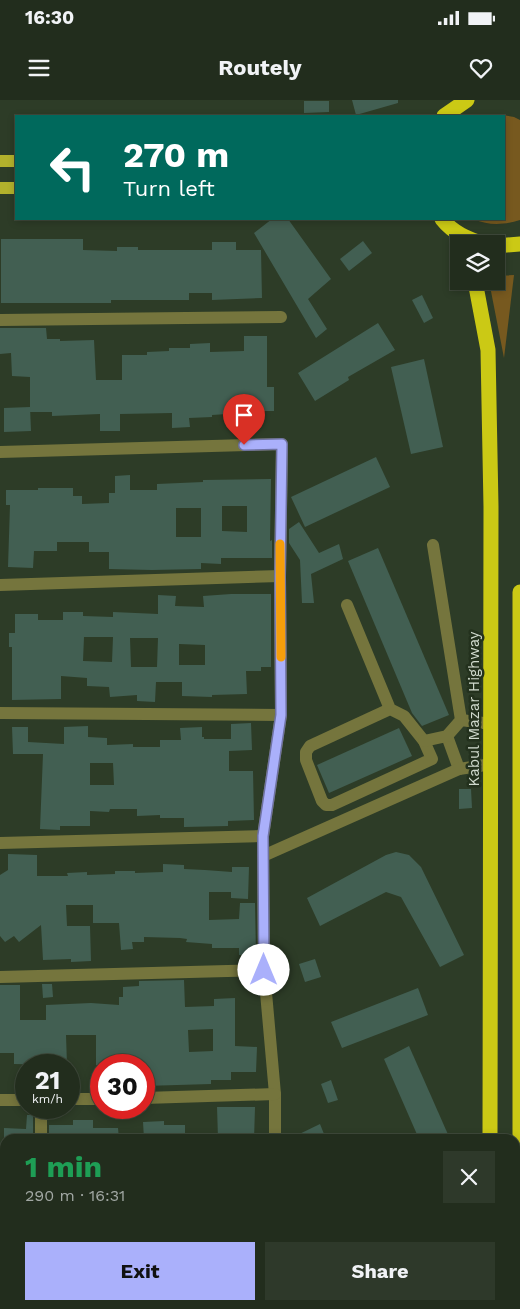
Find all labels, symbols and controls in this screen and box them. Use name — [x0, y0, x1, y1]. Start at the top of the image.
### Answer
text: 16:30 — [25, 6, 74, 29]
icon: menu — [25, 54, 53, 82]
icon: heart — [467, 54, 495, 82]
text: Routely — [218, 55, 302, 80]
text: 270 m — [123, 134, 229, 176]
icon: left — [40, 135, 105, 200]
text: Turn left — [123, 176, 215, 201]
map controls — [450, 235, 505, 290]
button: layers — [450, 235, 505, 290]
pin — [223, 394, 265, 445]
icon: arrive — [230, 401, 258, 429]
street label: Kabul Mazar Highway — [465, 631, 483, 786]
position arrow — [237, 943, 289, 995]
speed limit sign: 30 — [90, 1054, 155, 1119]
text: 21 — [35, 1066, 60, 1095]
text: km/h — [32, 1092, 63, 1106]
text: 1 min — [25, 1149, 102, 1184]
button: close — [443, 1151, 495, 1203]
text: 290 m · 16:31 — [25, 1186, 125, 1205]
button: Exit — [25, 1242, 255, 1300]
button: Share — [265, 1242, 495, 1300]

